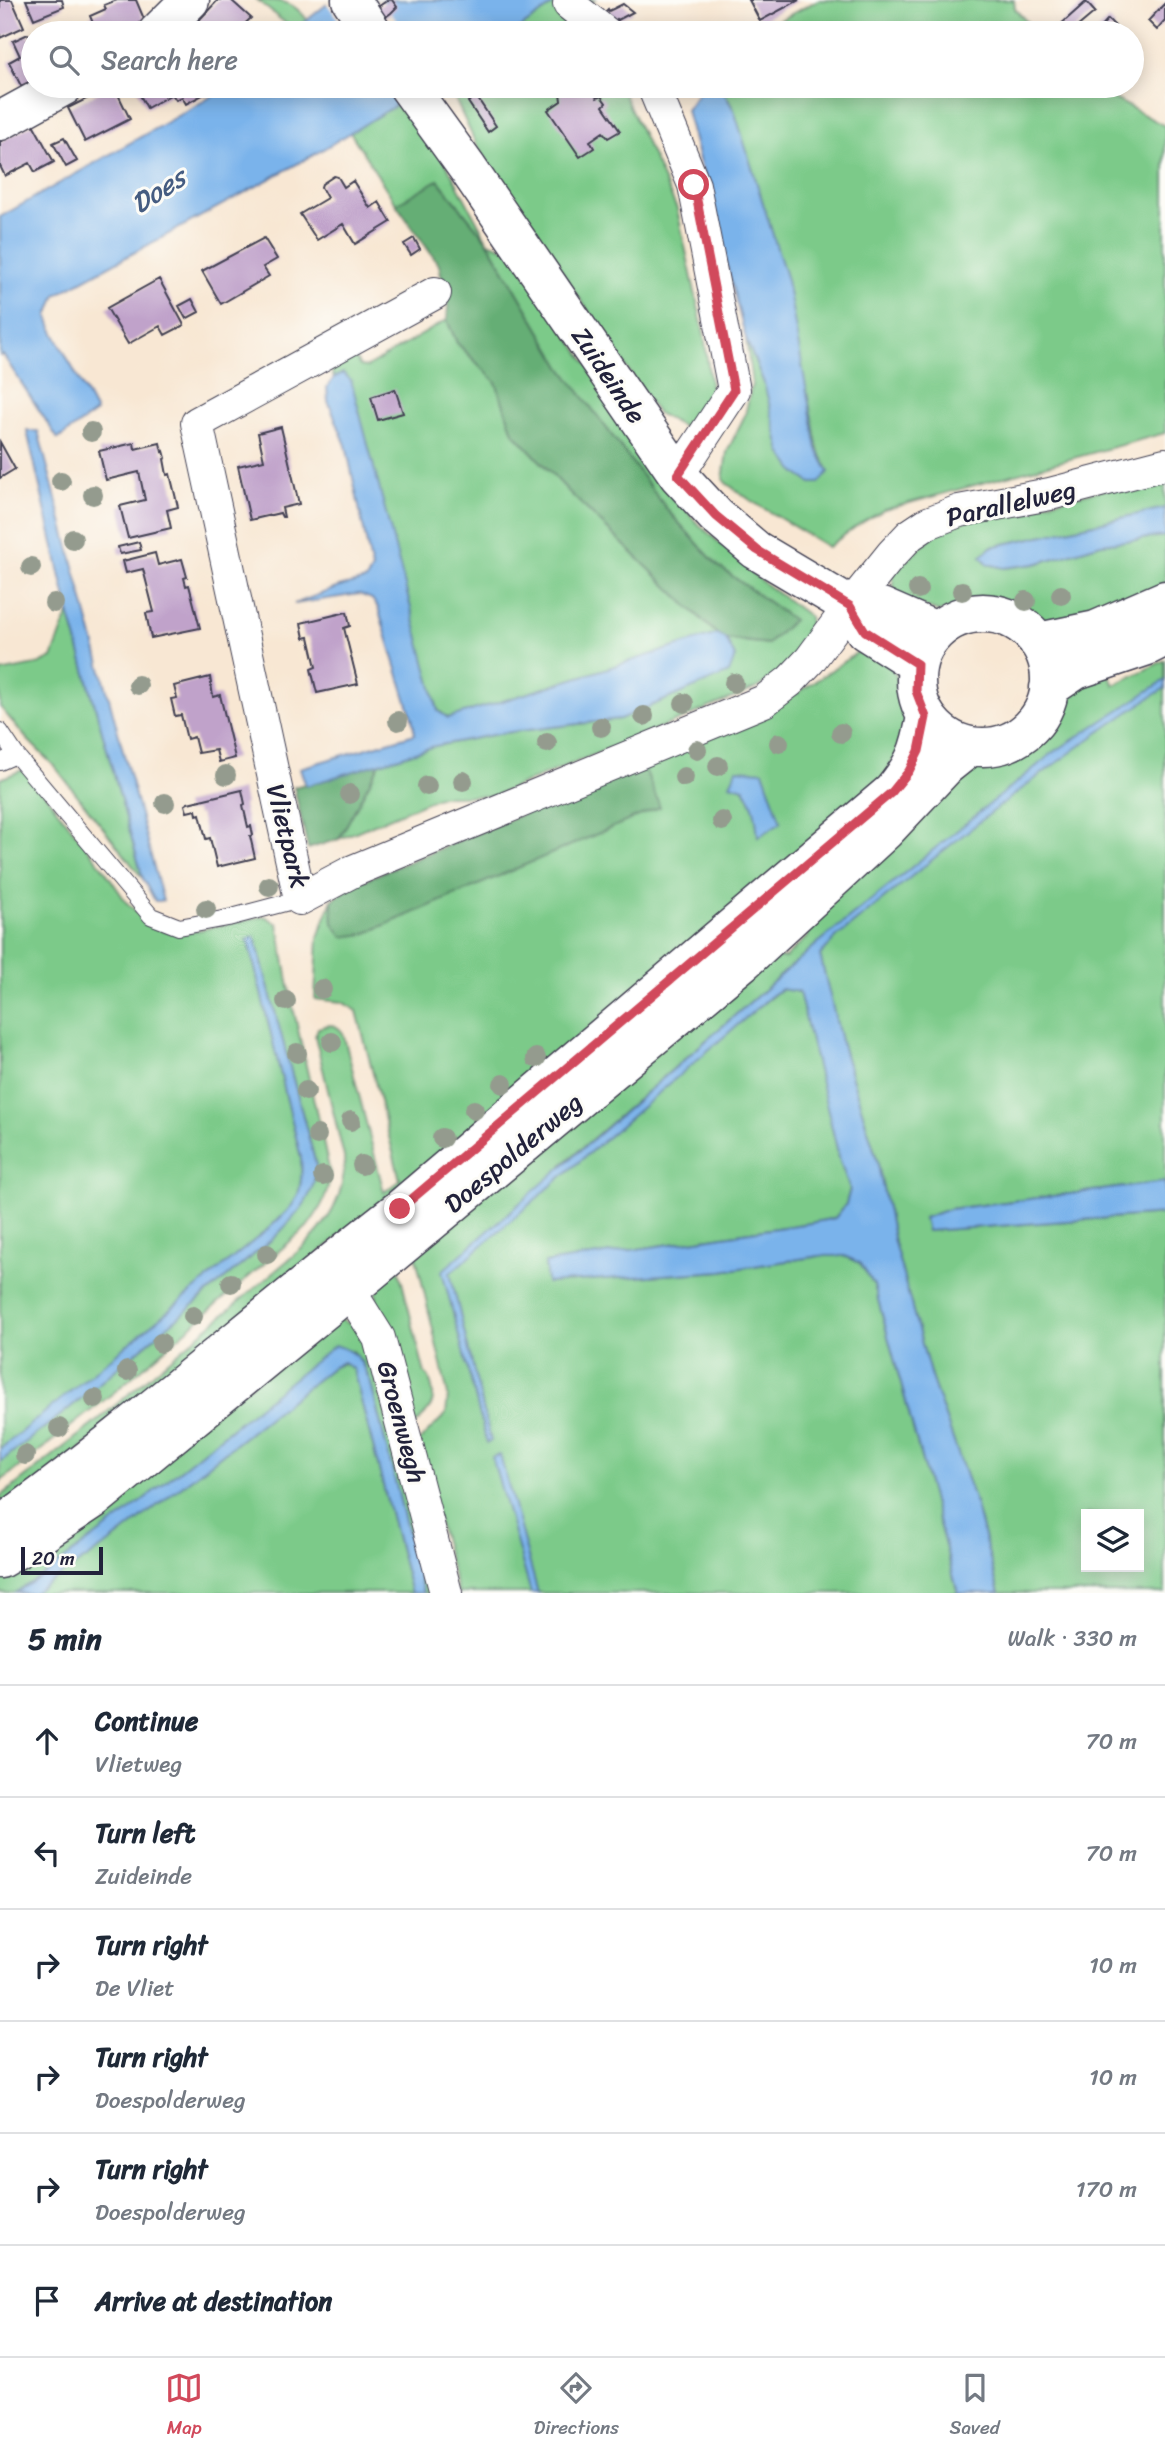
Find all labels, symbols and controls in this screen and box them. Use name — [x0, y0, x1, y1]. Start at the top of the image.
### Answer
search box — [21, 21, 1144, 98]
text: Search here — [101, 37, 238, 83]
icon: search — [45, 41, 83, 79]
water label: Does — [121, 152, 199, 227]
route start — [678, 169, 709, 200]
street label: Zuideinde — [559, 317, 659, 433]
street label: Parallelweg — [942, 466, 1080, 540]
street label: Vlietpark — [253, 779, 323, 893]
street label: Doespolderweg — [433, 1081, 593, 1225]
route end — [384, 1193, 415, 1224]
street label: Groenwegh — [364, 1356, 440, 1488]
map controls — [1081, 1509, 1144, 1572]
button: layers — [1081, 1509, 1144, 1572]
text: 20 m — [32, 1542, 75, 1575]
scale bar — [21, 1544, 103, 1576]
text: 5 min — [28, 1612, 102, 1666]
text: Walk · 330 m — [1007, 1618, 1137, 1659]
text: Continue — [95, 1698, 198, 1744]
text: 70 m — [1086, 1721, 1137, 1762]
icon: ahead — [28, 1722, 66, 1760]
text: Vlietweg — [95, 1744, 182, 1785]
text: Turn left — [95, 1810, 195, 1856]
text: 70 m — [1086, 1833, 1137, 1874]
icon: left — [28, 1834, 66, 1872]
text: Zuideinde — [95, 1856, 192, 1897]
text: Turn right — [95, 1922, 208, 1968]
text: 10 m — [1089, 1945, 1137, 1986]
icon: right — [28, 1946, 66, 1984]
text: De Vliet — [95, 1968, 174, 2009]
text: Turn right — [95, 2034, 208, 2080]
text: 10 m — [1089, 2057, 1137, 2098]
icon: right — [28, 2058, 66, 2096]
text: Doespolderweg — [95, 2080, 246, 2121]
text: Turn right — [95, 2146, 208, 2192]
text: 170 m — [1076, 2169, 1137, 2210]
icon: right — [28, 2170, 66, 2208]
text: Doespolderweg — [95, 2192, 246, 2233]
text: Arrive at destination — [95, 2278, 332, 2324]
icon: arrive — [28, 2282, 66, 2320]
tab: Map — [165, 2369, 203, 2444]
tab: Directions — [534, 2369, 619, 2444]
tab: Saved — [950, 2369, 1000, 2444]

